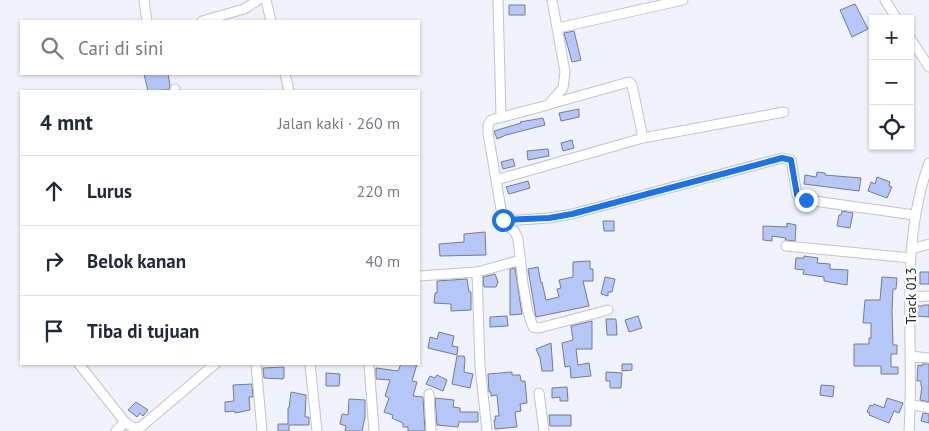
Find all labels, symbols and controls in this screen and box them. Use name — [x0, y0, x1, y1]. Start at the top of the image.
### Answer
map controls — [869, 15, 914, 150]
button: + — [869, 15, 914, 60]
search box — [20, 20, 420, 75]
icon: search — [38, 34, 66, 62]
text: Cari di sini — [78, 36, 164, 60]
button: − — [869, 60, 914, 105]
button: locate — [869, 105, 914, 150]
text: 4 mnt — [40, 109, 93, 136]
text: Jalan kaki · 260 m — [278, 113, 400, 133]
icon: ahead — [40, 177, 68, 205]
text: Lurus — [87, 179, 132, 203]
text: 220 m — [357, 181, 400, 201]
route end — [795, 189, 818, 212]
route start — [492, 209, 515, 232]
icon: right — [40, 247, 68, 275]
text: Belok kanan — [87, 249, 186, 273]
text: 40 m — [365, 251, 400, 271]
street label: Track 013 — [902, 267, 920, 325]
icon: arrive — [40, 317, 68, 345]
text: Tiba di tujuan — [87, 319, 199, 343]

